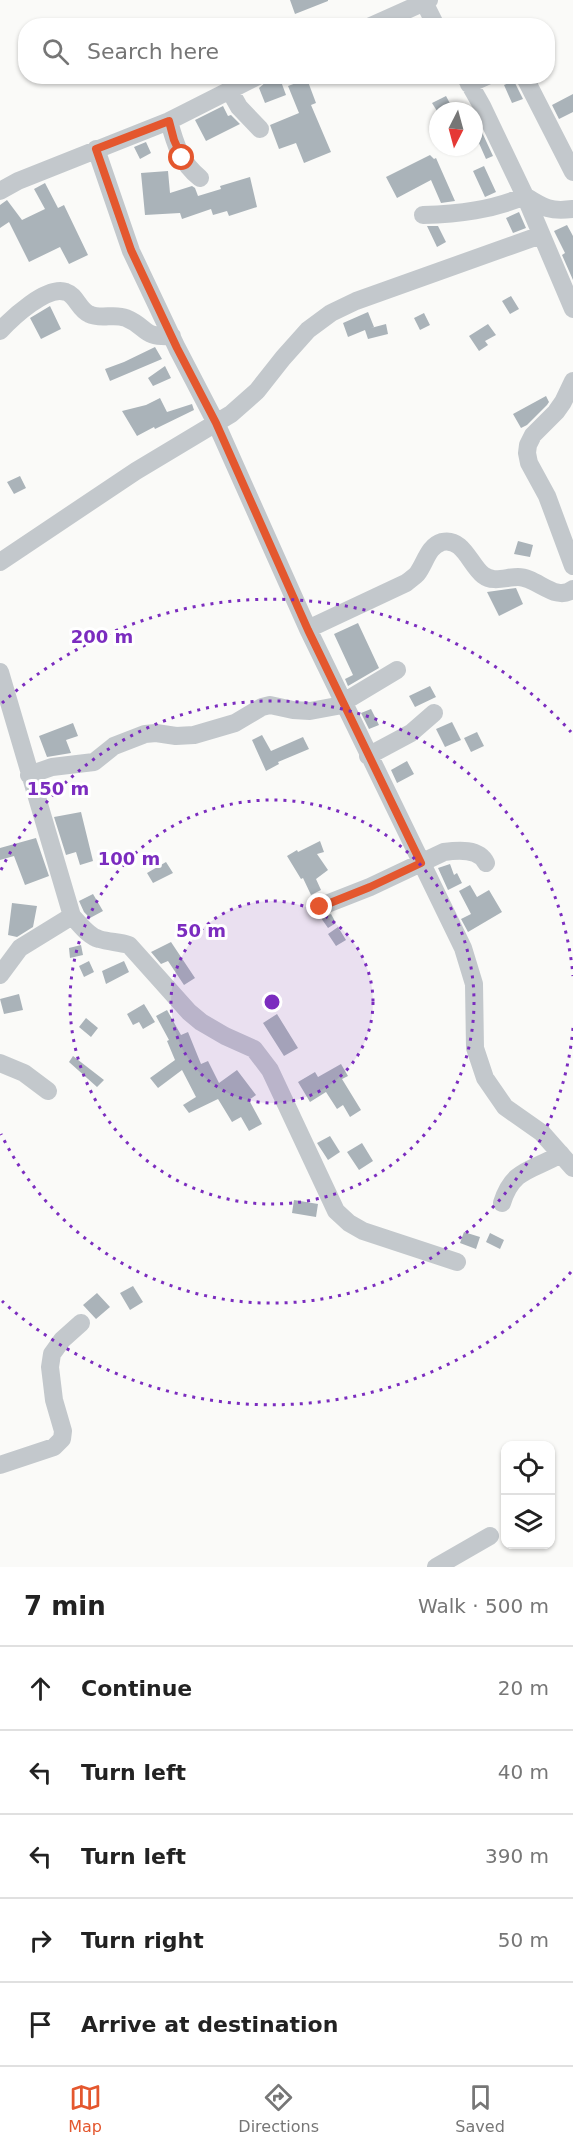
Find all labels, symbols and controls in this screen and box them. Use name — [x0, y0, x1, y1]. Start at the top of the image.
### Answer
search box — [18, 18, 555, 84]
icon: search — [39, 35, 72, 68]
text: Search here — [87, 39, 219, 64]
north arrow — [429, 102, 483, 156]
route start — [168, 144, 194, 170]
text: 200 m — [71, 626, 133, 647]
text: 150 m — [27, 778, 89, 799]
text: 100 m — [98, 848, 160, 869]
route end — [306, 893, 332, 919]
text: 50 m — [176, 920, 226, 941]
centre of rings — [262, 992, 282, 1012]
map controls — [501, 1441, 555, 1549]
button: locate — [501, 1441, 555, 1495]
button: layers — [501, 1495, 555, 1549]
text: 7 min — [24, 1591, 106, 1621]
text: Walk · 500 m — [418, 1594, 549, 1618]
icon: ahead — [24, 1672, 57, 1705]
text: Continue — [81, 1676, 192, 1701]
text: 20 m — [498, 1676, 549, 1700]
icon: left — [24, 1756, 57, 1789]
text: Turn left — [81, 1760, 186, 1785]
text: 40 m — [498, 1760, 549, 1784]
icon: left — [24, 1840, 57, 1873]
text: Turn left — [81, 1844, 186, 1869]
text: 390 m — [485, 1844, 549, 1868]
icon: right — [24, 1924, 57, 1957]
text: Turn right — [81, 1928, 204, 1953]
text: 50 m — [498, 1928, 549, 1952]
icon: arrive — [24, 2008, 57, 2041]
text: Arrive at destination — [81, 2012, 338, 2037]
tab: Map — [68, 2081, 102, 2136]
tab: Directions — [238, 2081, 319, 2136]
tab: Saved — [455, 2081, 505, 2136]

